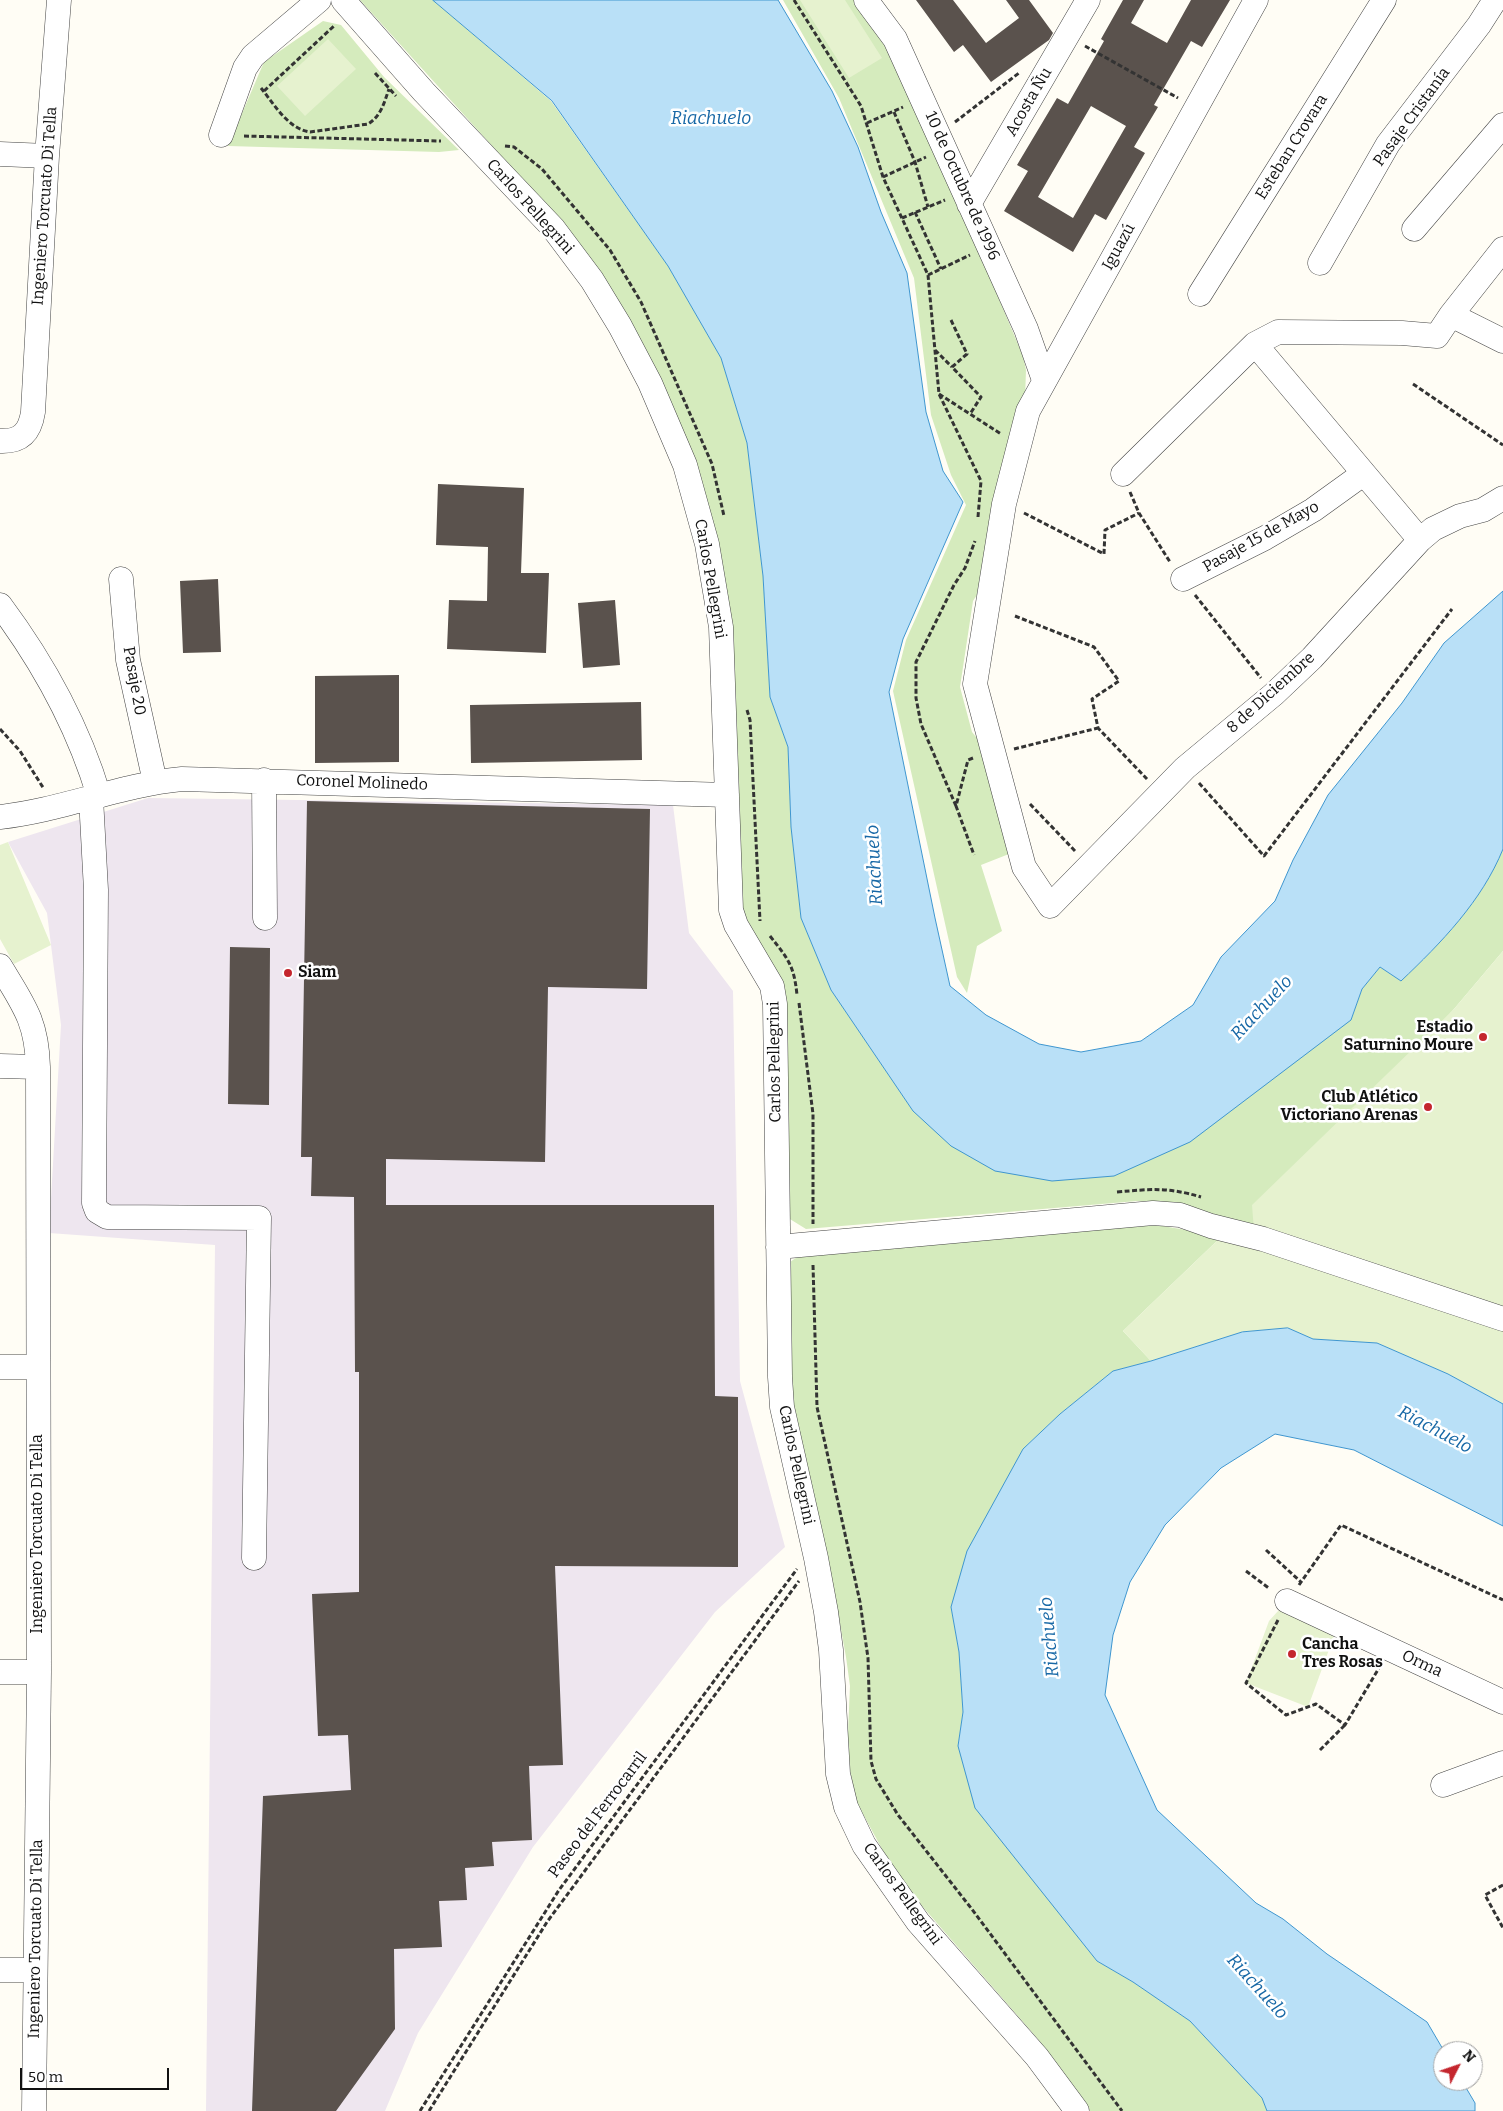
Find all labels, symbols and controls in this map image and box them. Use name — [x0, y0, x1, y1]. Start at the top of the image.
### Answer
street label: Acosta Ñu — [1002, 64, 1056, 140]
street label: Pasaje Cristanía — [1370, 64, 1454, 170]
street label: Esteban Crovara — [1252, 91, 1332, 203]
street label: Ingeniero Torcuato Di Tella — [28, 106, 62, 306]
water label: Riachuelo — [671, 108, 751, 130]
street label: 10 de Octubre de 1996 — [921, 109, 1003, 263]
street label: Carlos Pellegrini — [482, 155, 578, 259]
street label: Iguazú — [1098, 220, 1140, 274]
street label: Pasaje 15 de Mayo — [1200, 497, 1322, 577]
street label: Carlos Pellegrini — [690, 518, 730, 640]
street label: Pasaje 20 — [119, 645, 149, 717]
street label: 8 de Diciembre — [1223, 648, 1319, 738]
street label: Coronel Molinedo — [296, 771, 428, 795]
water label: Riachuelo — [862, 824, 888, 906]
place label: Siam — [298, 963, 336, 983]
marker: Siam — [282, 967, 294, 979]
water label: Riachuelo — [1227, 971, 1297, 1045]
street label: Carlos Pellegrini — [764, 1001, 786, 1123]
place label: Estadio Saturnino Moure — [1344, 1018, 1473, 1056]
marker: Estadio Saturnino Moure — [1477, 1031, 1489, 1043]
place label: Club Atlético Victoriano Arenas — [1281, 1088, 1418, 1126]
marker: Club Atlético Victoriano Arenas — [1422, 1101, 1434, 1113]
water label: Riachuelo — [1394, 1402, 1476, 1458]
street label: Carlos Pellegrini — [774, 1404, 818, 1526]
street label: Ingeniero Torcuato Di Tella — [28, 1434, 48, 1634]
water label: Riachuelo — [1036, 1596, 1064, 1678]
place label: Cancha Tres Rosas — [1302, 1635, 1383, 1673]
street label: Orma — [1399, 1646, 1445, 1682]
marker: Cancha Tres Rosas — [1286, 1648, 1298, 1660]
street label: Paseo del Ferrocarril — [545, 1748, 651, 1882]
street label: Ingeniero Torcuato Di Tella — [25, 1839, 47, 2039]
street label: Carlos Pellegrini — [859, 1839, 945, 1949]
water label: Riachuelo — [1222, 1950, 1292, 2024]
north arrow — [1433, 2041, 1483, 2091]
text: N — [1459, 2047, 1479, 2066]
scale bar — [22, 2058, 171, 2090]
text: 50 m — [28, 2068, 63, 2086]

